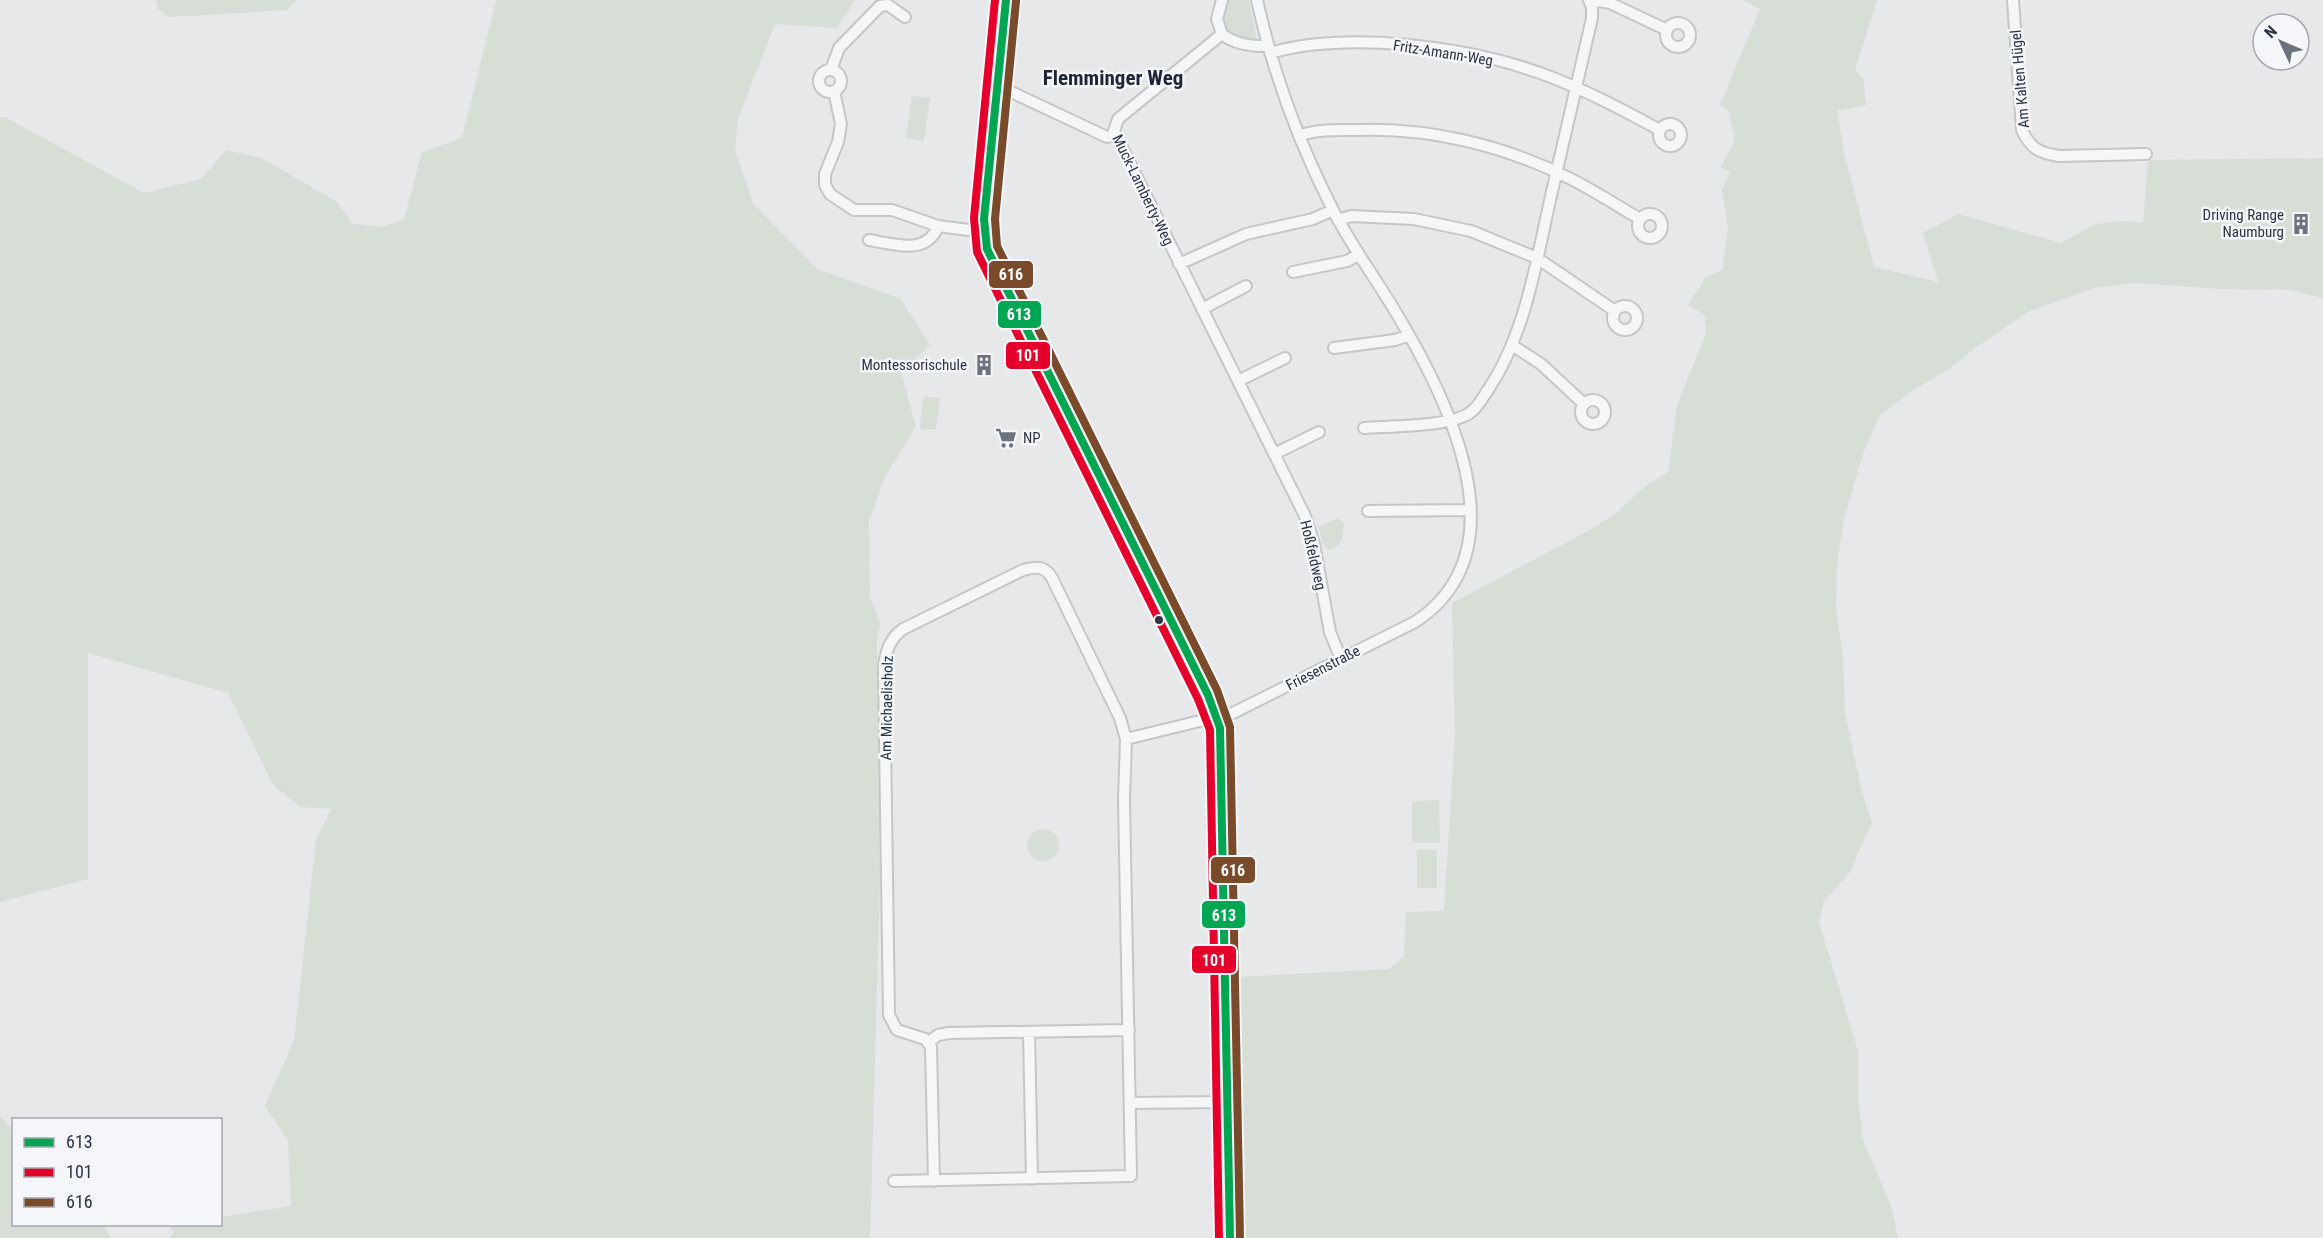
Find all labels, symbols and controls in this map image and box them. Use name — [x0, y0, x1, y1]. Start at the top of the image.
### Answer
north arrow — [2251, 12, 2311, 72]
text: N — [2260, 22, 2281, 42]
street label: Am Kalten Hügel — [2007, 29, 2033, 129]
street label: Fritz-Amann-Weg — [1392, 36, 1494, 70]
district label: Flemminger Weg — [1043, 66, 1183, 90]
street label: Muck-Lamberty-Weg — [1108, 132, 1178, 248]
place label: Driving Range Naumburg — [2203, 206, 2284, 241]
building icon: Driving Range Naumburg — [2289, 212, 2313, 236]
line badge: 616 — [988, 260, 1034, 289]
text: 616 — [999, 265, 1023, 284]
line badge: 613 — [997, 300, 1042, 329]
text: 613 — [1007, 305, 1031, 324]
line badge: 101 — [1005, 341, 1051, 370]
text: 101 — [1016, 346, 1040, 365]
building icon: Montessorischule — [972, 353, 996, 377]
place label: Montessorischule — [861, 356, 967, 374]
supermarket icon: NP — [994, 426, 1018, 450]
place label: NP — [1023, 429, 1041, 447]
street label: Hoßfeldweg — [1296, 518, 1330, 592]
unlabelled marker — [1153, 614, 1165, 626]
street label: Friesenstraße — [1283, 642, 1363, 694]
street label: Am Michaelisholz — [877, 655, 897, 761]
line badge: 616 — [1210, 856, 1256, 884]
text: 616 — [1221, 861, 1245, 880]
line badge: 613 — [1201, 900, 1246, 929]
text: 613 — [1212, 906, 1236, 925]
line badge: 101 — [1191, 945, 1237, 974]
text: 101 — [1202, 951, 1226, 970]
legend — [12, 1118, 222, 1226]
text: 613 — [66, 1131, 93, 1152]
text: 101 — [66, 1161, 93, 1182]
text: 616 — [66, 1191, 93, 1212]

